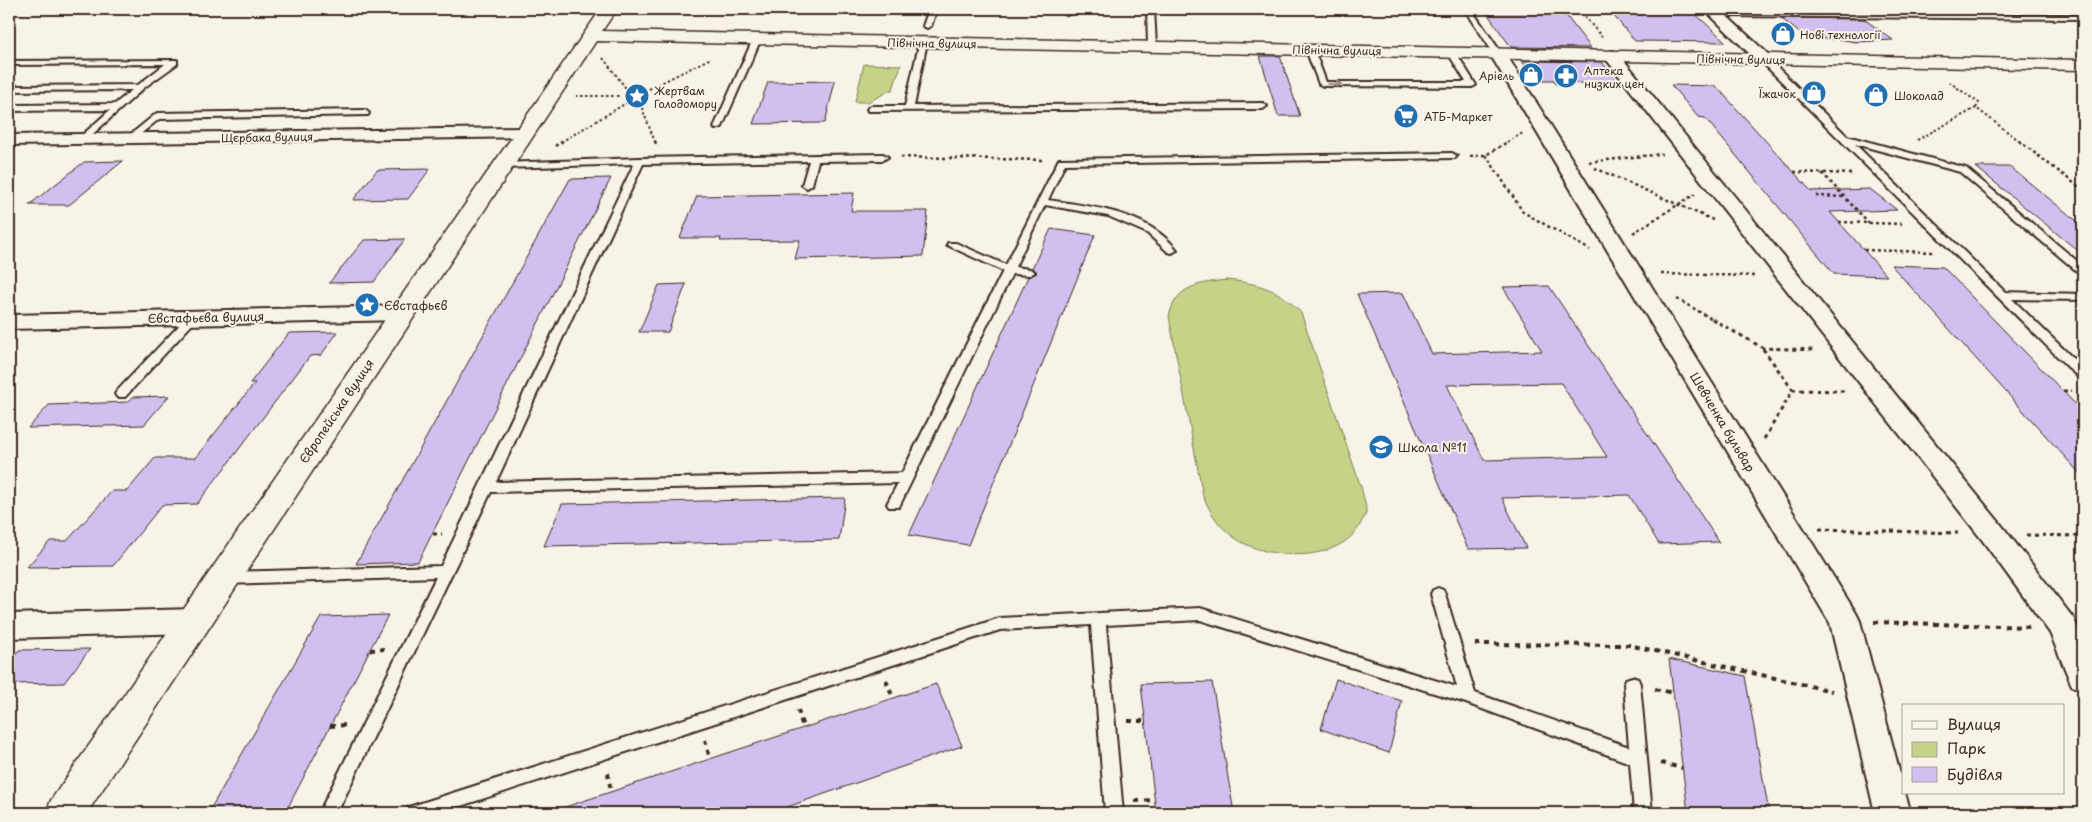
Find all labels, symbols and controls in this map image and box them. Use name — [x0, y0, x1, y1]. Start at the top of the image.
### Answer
shop icon: Нові технології — [1770, 21, 1796, 47]
place label: Нові технології — [1800, 26, 1881, 43]
street label: Північна вулиця — [887, 34, 977, 52]
street label: Північна вулиця — [1292, 41, 1382, 59]
street label: Північна вулиця — [1696, 50, 1786, 68]
shop icon: Аріель — [1518, 62, 1544, 88]
place label: Аптека низких цен — [1584, 62, 1645, 92]
pharmacy icon: Аптека низких цен — [1553, 63, 1579, 89]
place label: Аріель — [1479, 67, 1514, 84]
one-way arrow — [1327, 80, 1343, 88]
shop icon: Їжачок — [1801, 80, 1827, 106]
place label: Жертвам Голодомору — [654, 82, 717, 112]
shop icon: Шоколад — [1863, 82, 1889, 108]
place icon: Жертвам Голодомору — [624, 83, 650, 109]
place label: Їжачок — [1759, 85, 1796, 102]
place label: Шоколад — [1894, 87, 1944, 104]
supermarket icon: АТБ-Маркет — [1393, 103, 1419, 129]
place label: АТБ-Маркет — [1424, 108, 1493, 125]
street label: Щєрбака вулиця — [221, 128, 313, 146]
place icon: Євстафьєв — [354, 292, 380, 318]
place label: Євстафьєв — [384, 296, 447, 314]
street label: Євстафьєва вулиця — [148, 307, 264, 327]
street label: Європейська вулиця — [294, 355, 378, 467]
street label: Шевченка бульвар — [1686, 369, 1760, 475]
school or university icon: Школа №11 — [1368, 434, 1394, 460]
place label: Школа №11 — [1398, 438, 1467, 456]
legend — [1902, 704, 2064, 794]
text: Вулиця — [1947, 712, 2001, 735]
text: Парк — [1947, 736, 1986, 759]
text: Будівля — [1947, 762, 2003, 785]

